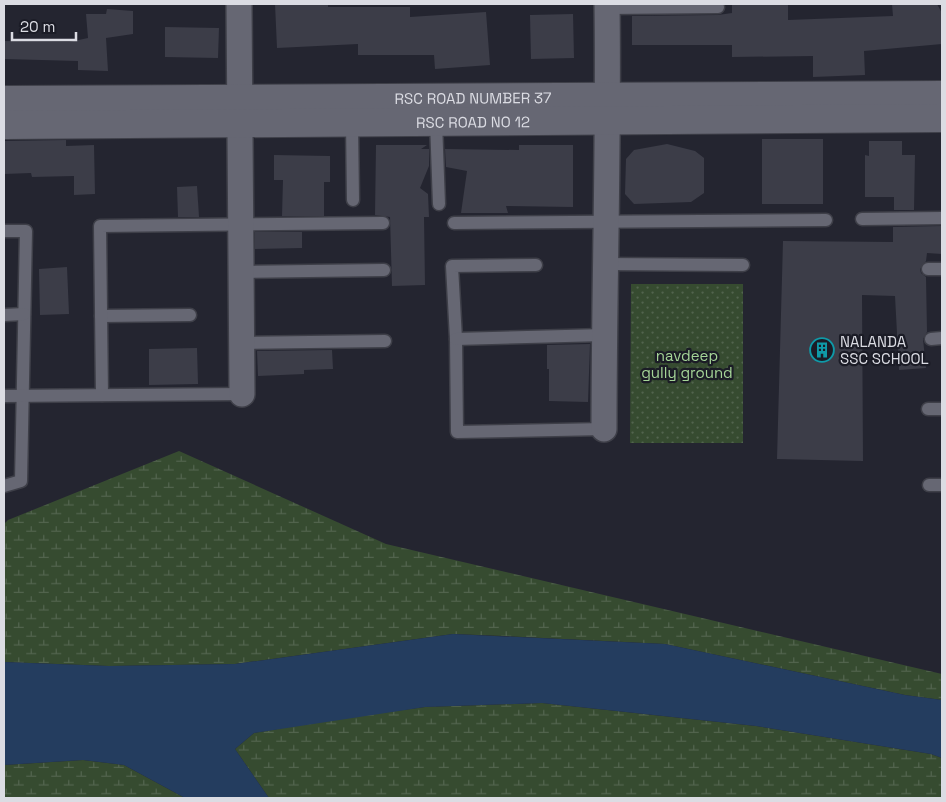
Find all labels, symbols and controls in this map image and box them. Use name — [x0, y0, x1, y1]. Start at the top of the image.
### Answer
scale bar — [12, 10, 76, 42]
text: 20 m — [20, 17, 55, 36]
street label: RSC ROAD NUMBER 37 — [394, 88, 552, 107]
street label: RSC ROAD NO 12 — [416, 112, 530, 131]
place label: NALANDA SSC SCHOOL — [840, 332, 929, 368]
building icon: NALANDA SSC SCHOOL — [809, 337, 835, 363]
park label: navdeep gully ground — [641, 346, 733, 382]

